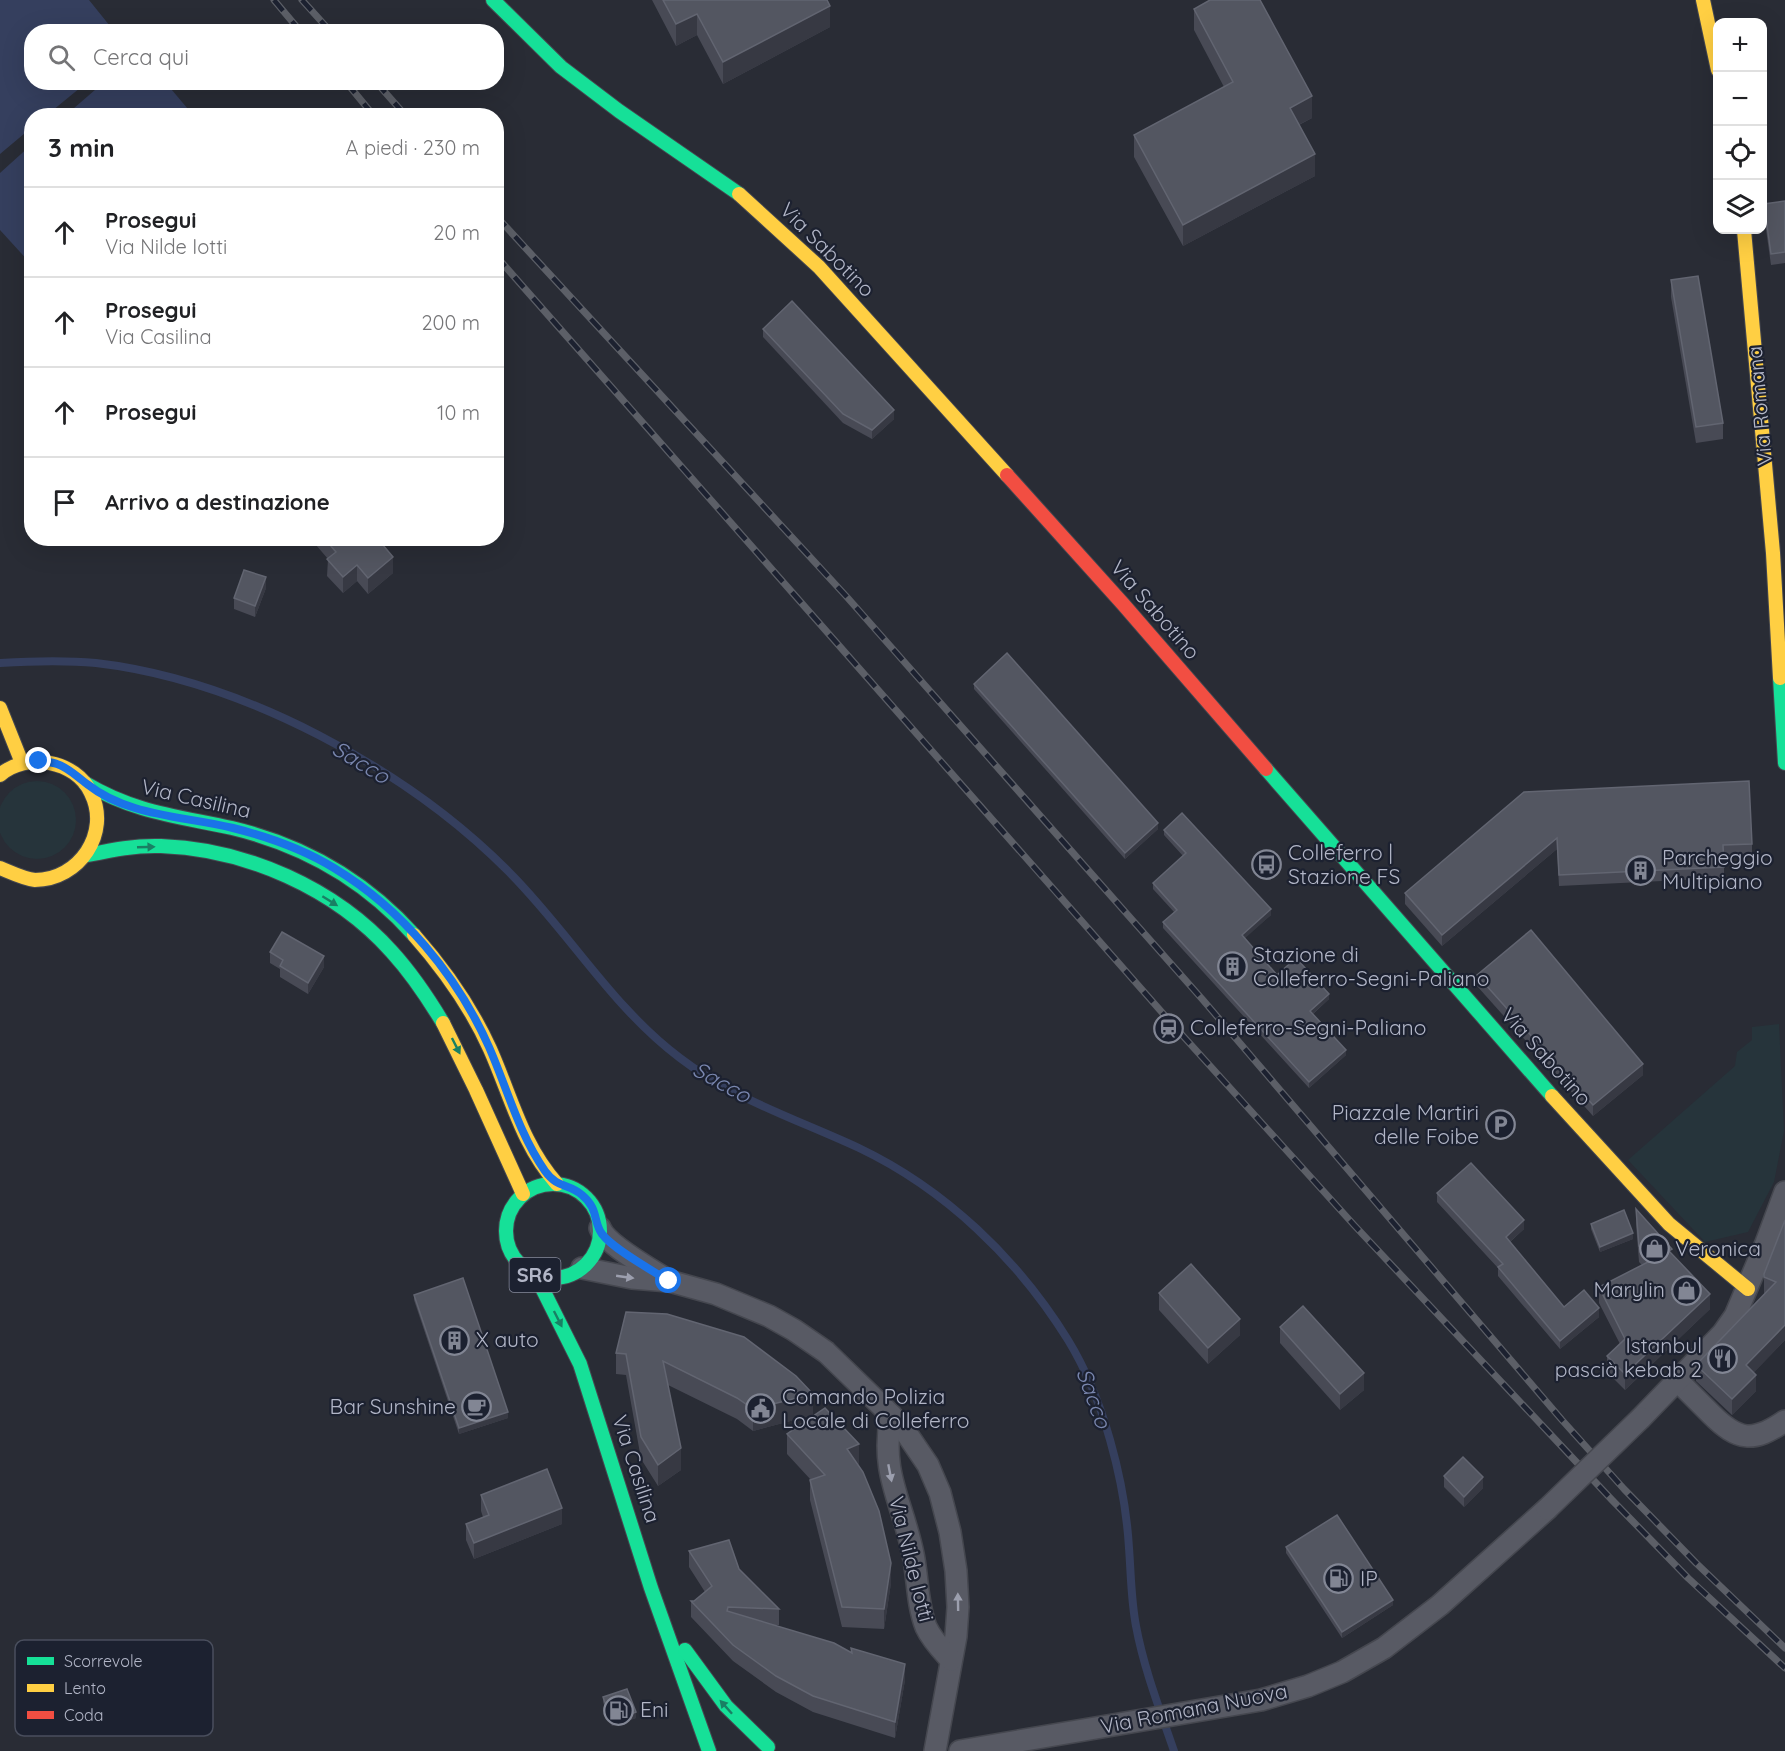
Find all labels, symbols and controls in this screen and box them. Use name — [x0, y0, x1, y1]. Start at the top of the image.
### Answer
map controls — [1713, 18, 1767, 234]
button: + — [1713, 18, 1767, 72]
search box — [24, 24, 504, 90]
icon: search — [45, 41, 78, 74]
text: Cerca qui — [93, 43, 189, 71]
button: − — [1713, 72, 1767, 126]
button: locate — [1713, 126, 1767, 180]
text: 3 min — [48, 131, 115, 164]
text: A piedi · 230 m — [346, 135, 480, 160]
button: layers — [1713, 180, 1767, 234]
street label: Via Sabotino — [775, 197, 880, 302]
text: Prosegui — [105, 206, 197, 234]
icon: ahead — [48, 216, 81, 249]
text: 20 m — [433, 220, 480, 245]
text: Via Nilde Iotti — [105, 234, 227, 259]
text: Prosegui — [105, 296, 197, 324]
icon: ahead — [48, 306, 81, 339]
text: 200 m — [421, 310, 480, 335]
text: Via Casilina — [105, 324, 212, 349]
street label: Via Romana — [1741, 345, 1777, 467]
icon: ahead — [48, 396, 81, 429]
text: Prosegui — [105, 398, 197, 426]
text: 10 m — [437, 400, 480, 425]
icon: arrive — [48, 486, 81, 519]
text: Arrivo a destinazione — [105, 488, 330, 516]
street label: Via Sabotino — [1105, 554, 1206, 664]
water label: Sacco — [327, 734, 396, 791]
route end — [25, 747, 51, 773]
street label: Via Casilina — [139, 773, 254, 823]
place label: Colleferro | Stazione FS — [1288, 839, 1400, 889]
one-way arrow — [136, 842, 155, 852]
place label: Parcheggio Multipiano — [1662, 844, 1773, 894]
bus stop icon: Colleferro | Stazione FS — [1251, 849, 1283, 881]
building icon: Parcheggio Multipiano — [1625, 854, 1657, 886]
one-way arrow — [322, 895, 338, 906]
place label: Stazione di Colleferro-Segni-Paliano — [1253, 941, 1489, 991]
building icon: Stazione di Colleferro-Segni-Paliano — [1216, 951, 1248, 983]
street label: Via Sabotino — [1496, 1002, 1598, 1111]
station icon: Colleferro-Segni-Paliano — [1153, 1012, 1185, 1044]
place label: Colleferro-Segni-Paliano — [1190, 1014, 1426, 1040]
one-way arrow — [451, 1038, 461, 1055]
water label: Sacco — [688, 1055, 757, 1110]
place label: Piazzale Martiri delle Foibe — [1332, 1099, 1479, 1149]
parking icon: Piazzale Martiri delle Foibe — [1484, 1109, 1516, 1141]
shop icon: Veronica — [1638, 1233, 1670, 1265]
place label: Veronica — [1675, 1235, 1761, 1261]
road number: SR6 — [510, 1258, 560, 1292]
route start — [655, 1267, 681, 1293]
one-way arrow — [616, 1273, 635, 1282]
shop icon: Marylin — [1670, 1274, 1702, 1306]
place label: Marylin — [1593, 1276, 1665, 1302]
one-way arrow — [553, 1311, 562, 1328]
building icon: X auto — [439, 1324, 471, 1356]
place label: X auto — [476, 1326, 539, 1352]
place label: Istanbul pascià kebab 2 — [1555, 1332, 1702, 1382]
restaurant icon: Istanbul pascià kebab 2 — [1707, 1342, 1739, 1374]
water label: Sacco — [1070, 1364, 1118, 1433]
place label: Comando Polizia Locale di Colleferro — [782, 1383, 969, 1433]
cafe icon: Bar Sunshine — [461, 1391, 493, 1423]
place label: Bar Sunshine — [330, 1393, 456, 1419]
public building icon: Comando Polizia Locale di Colleferro — [745, 1393, 777, 1425]
street label: Via Casilina — [607, 1411, 667, 1526]
one-way arrow — [886, 1463, 895, 1482]
street label: Via Nilde Iotti — [884, 1493, 940, 1624]
fuel station icon: IP — [1323, 1563, 1355, 1595]
place label: IP — [1360, 1565, 1378, 1591]
one-way arrow — [953, 1592, 963, 1611]
legend — [15, 1640, 213, 1736]
text: Scorrevole — [64, 1651, 142, 1671]
street label: Via Romana Nuova — [1098, 1677, 1289, 1739]
text: Lento — [64, 1678, 106, 1698]
fuel station icon: Eni — [603, 1694, 635, 1726]
place label: Eni — [640, 1696, 669, 1722]
one-way arrow — [719, 1699, 733, 1714]
text: Coda — [64, 1705, 104, 1725]

